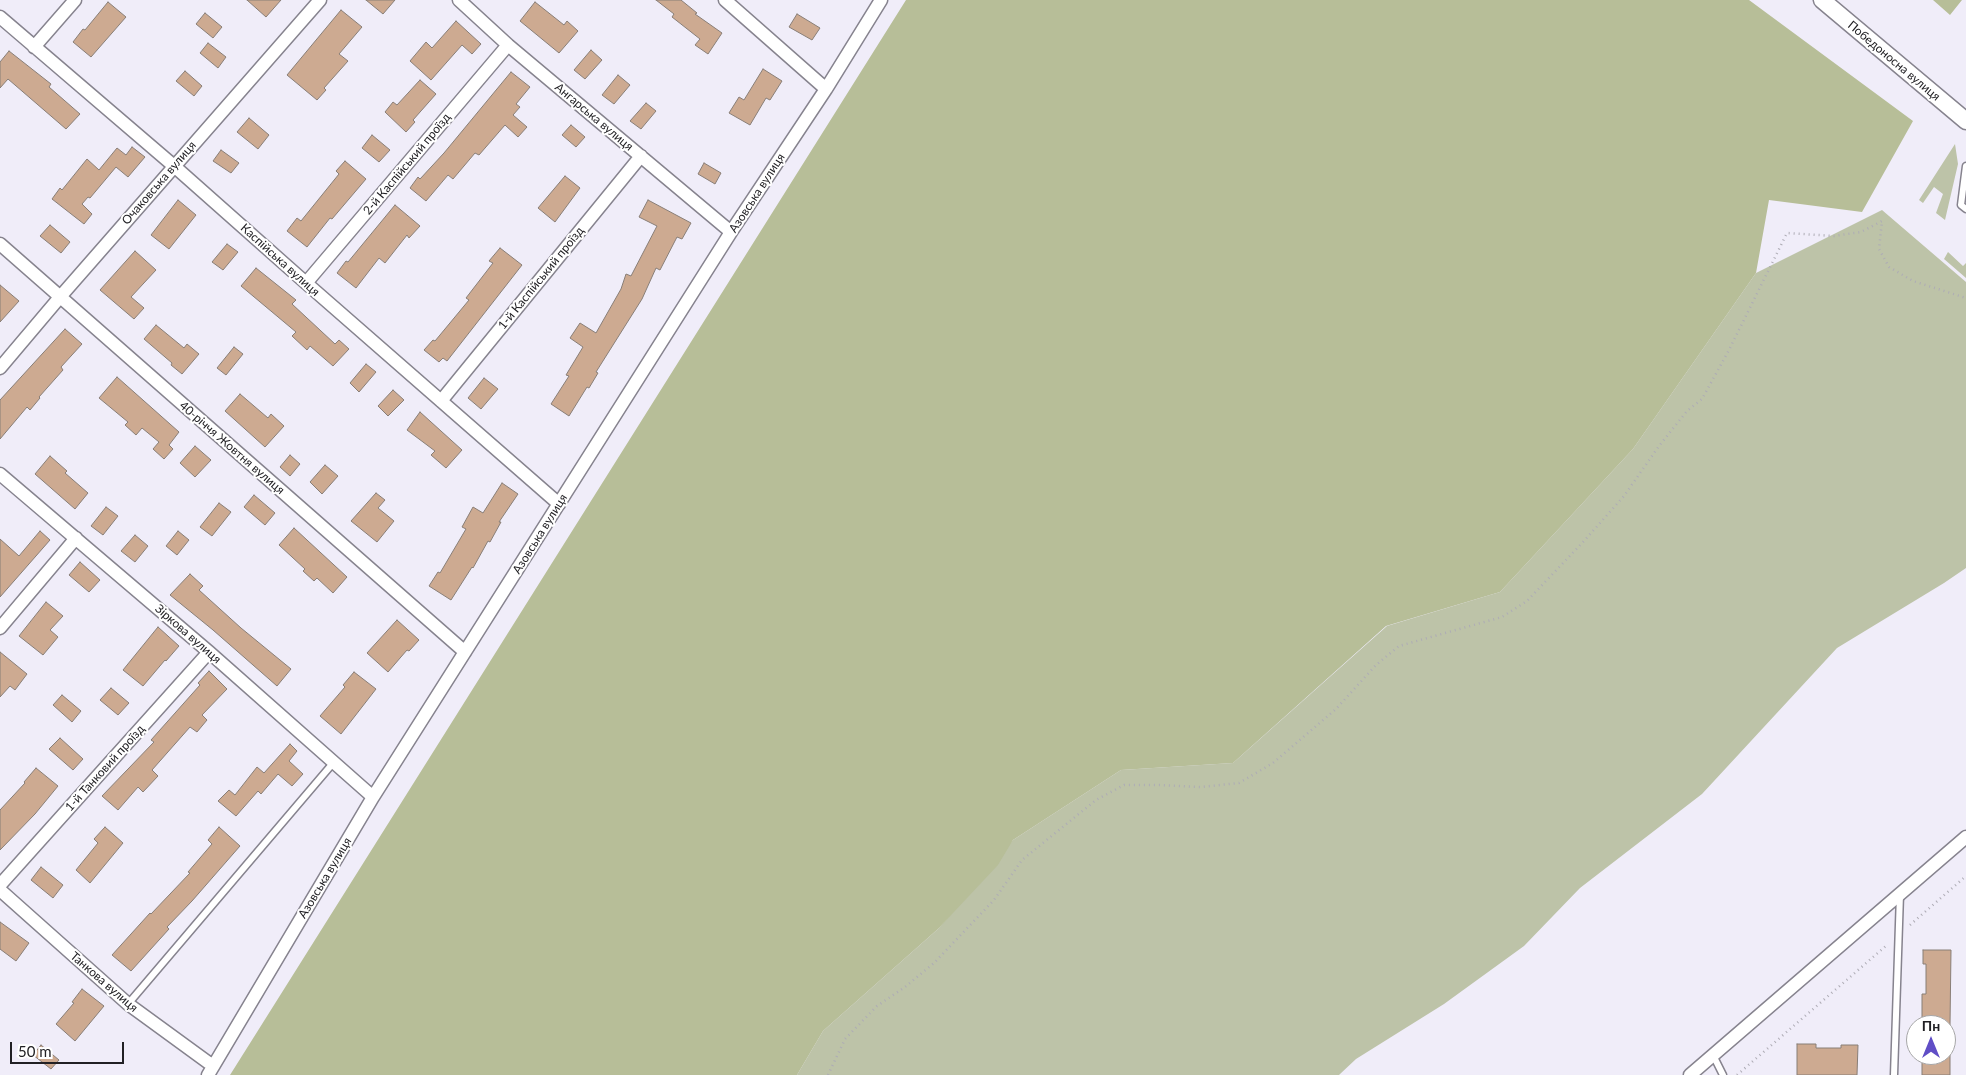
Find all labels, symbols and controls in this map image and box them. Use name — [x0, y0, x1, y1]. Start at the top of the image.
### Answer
street label: Победоносна вулиця — [1845, 18, 1943, 104]
street label: Ангарська вулиця — [552, 80, 636, 154]
street label: 2-й Каспійський проїзд — [360, 110, 454, 218]
street label: Очаковська вулиця — [119, 138, 199, 228]
street label: Азовська вулиця — [726, 151, 788, 235]
street label: Каспійська вулиця — [237, 221, 323, 299]
street label: 1-й Каспійський проїзд — [495, 224, 587, 332]
street label: 40-річчя Жовтня вулиця — [177, 399, 287, 497]
street label: Азовська вулиця — [510, 491, 570, 577]
street label: Зіркова вулиця — [152, 601, 224, 667]
street label: 1-й Танковий проїзд — [62, 722, 148, 814]
street label: Азовська вулиця — [295, 835, 355, 921]
street label: Танкова вулиця — [67, 949, 141, 1015]
north arrow — [1906, 1015, 1956, 1065]
text: Пн — [1922, 1017, 1940, 1034]
scale bar — [12, 1032, 126, 1064]
text: 50 m — [18, 1042, 52, 1060]

